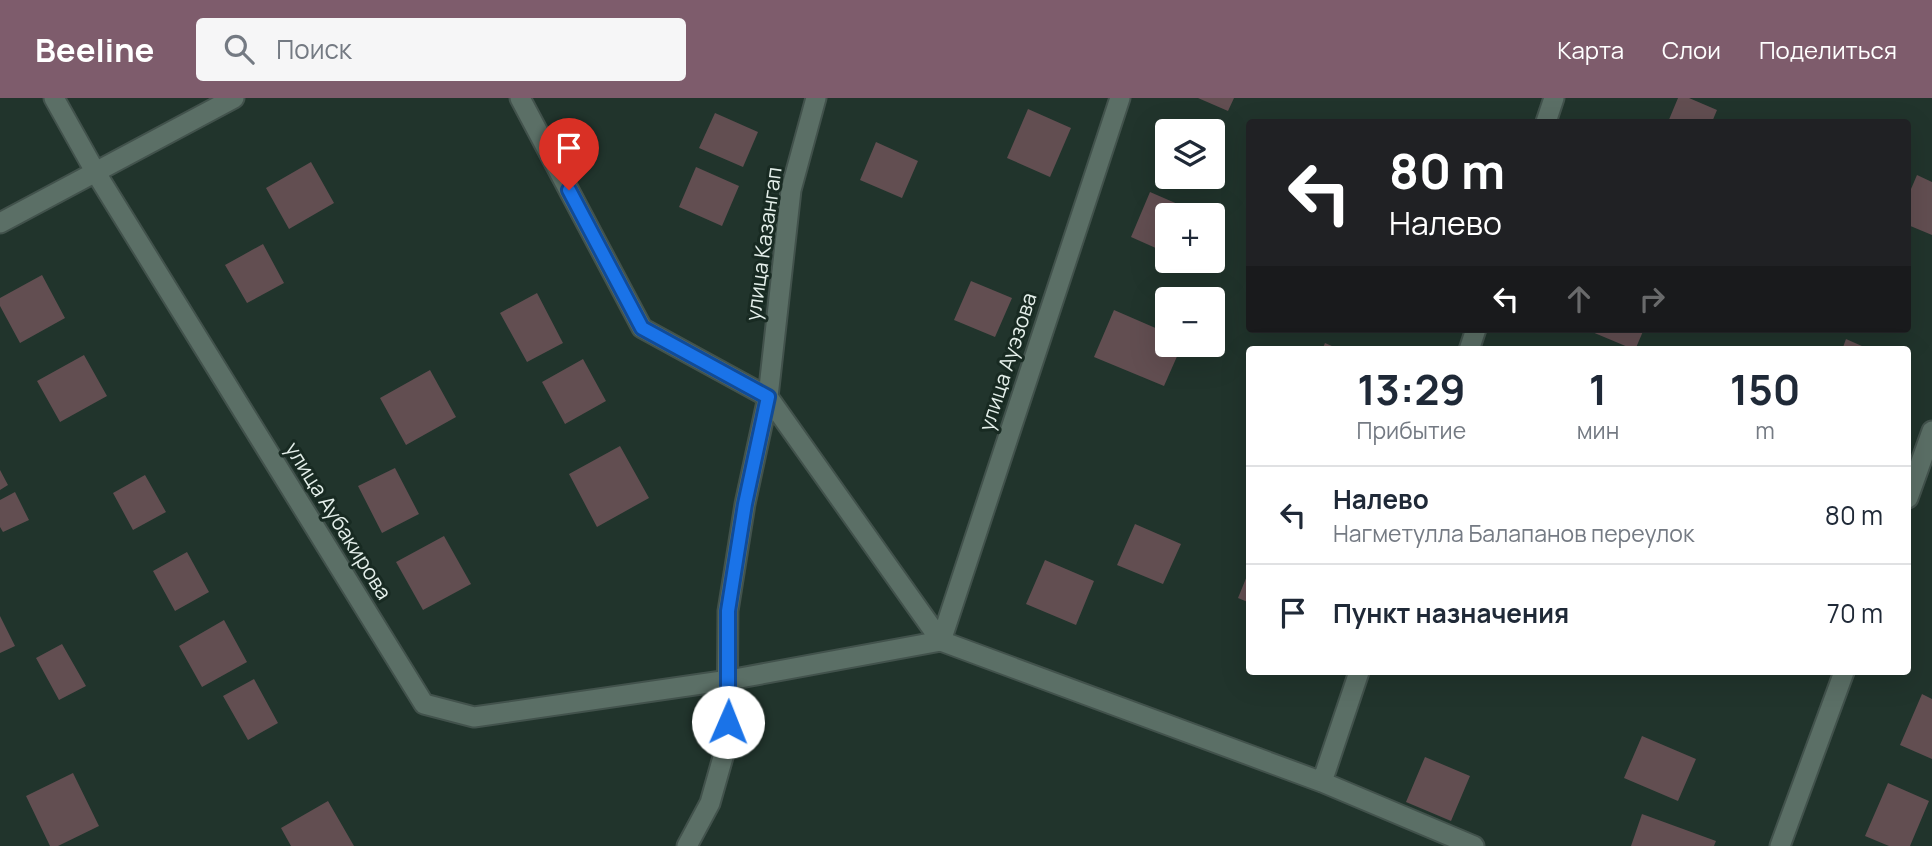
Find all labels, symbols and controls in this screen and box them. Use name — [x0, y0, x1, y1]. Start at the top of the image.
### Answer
search box — [196, 18, 686, 81]
text: Beeline — [35, 27, 154, 72]
icon: search — [220, 30, 258, 68]
text: Поиск — [276, 31, 352, 67]
text: Карта — [1557, 33, 1624, 66]
text: Слои — [1662, 33, 1721, 66]
text: Поделиться — [1759, 33, 1897, 66]
pin — [539, 118, 599, 190]
map controls — [1155, 119, 1225, 357]
button: layers — [1155, 119, 1225, 189]
icon: arrive — [550, 129, 588, 167]
text: 80 m — [1389, 137, 1505, 204]
icon: left — [1274, 147, 1365, 238]
street label: улица Казангап — [738, 165, 788, 323]
text: Налево — [1389, 201, 1502, 245]
button: + — [1155, 203, 1225, 273]
icon: left — [1487, 280, 1525, 318]
icon: ahead — [1560, 280, 1598, 318]
icon: right — [1633, 280, 1671, 318]
button: − — [1155, 287, 1225, 357]
street label: улица Ауэзова — [972, 289, 1043, 434]
text: 13:29 — [1357, 360, 1466, 418]
text: 1 — [1589, 360, 1607, 418]
text: 150 — [1730, 360, 1800, 418]
text: Прибытие — [1357, 414, 1466, 446]
text: мин — [1577, 414, 1619, 446]
text: m — [1755, 414, 1775, 446]
street label: улица Аубакирова — [279, 436, 399, 605]
text: Налево — [1333, 481, 1429, 517]
icon: left — [1274, 496, 1312, 534]
text: 80 m — [1825, 497, 1883, 533]
text: Нагметулла Балапанов переулок — [1333, 517, 1694, 549]
icon: arrive — [1274, 594, 1312, 632]
text: Пункт назначения — [1333, 595, 1569, 631]
text: 70 m — [1827, 595, 1883, 631]
position arrow — [691, 685, 765, 759]

